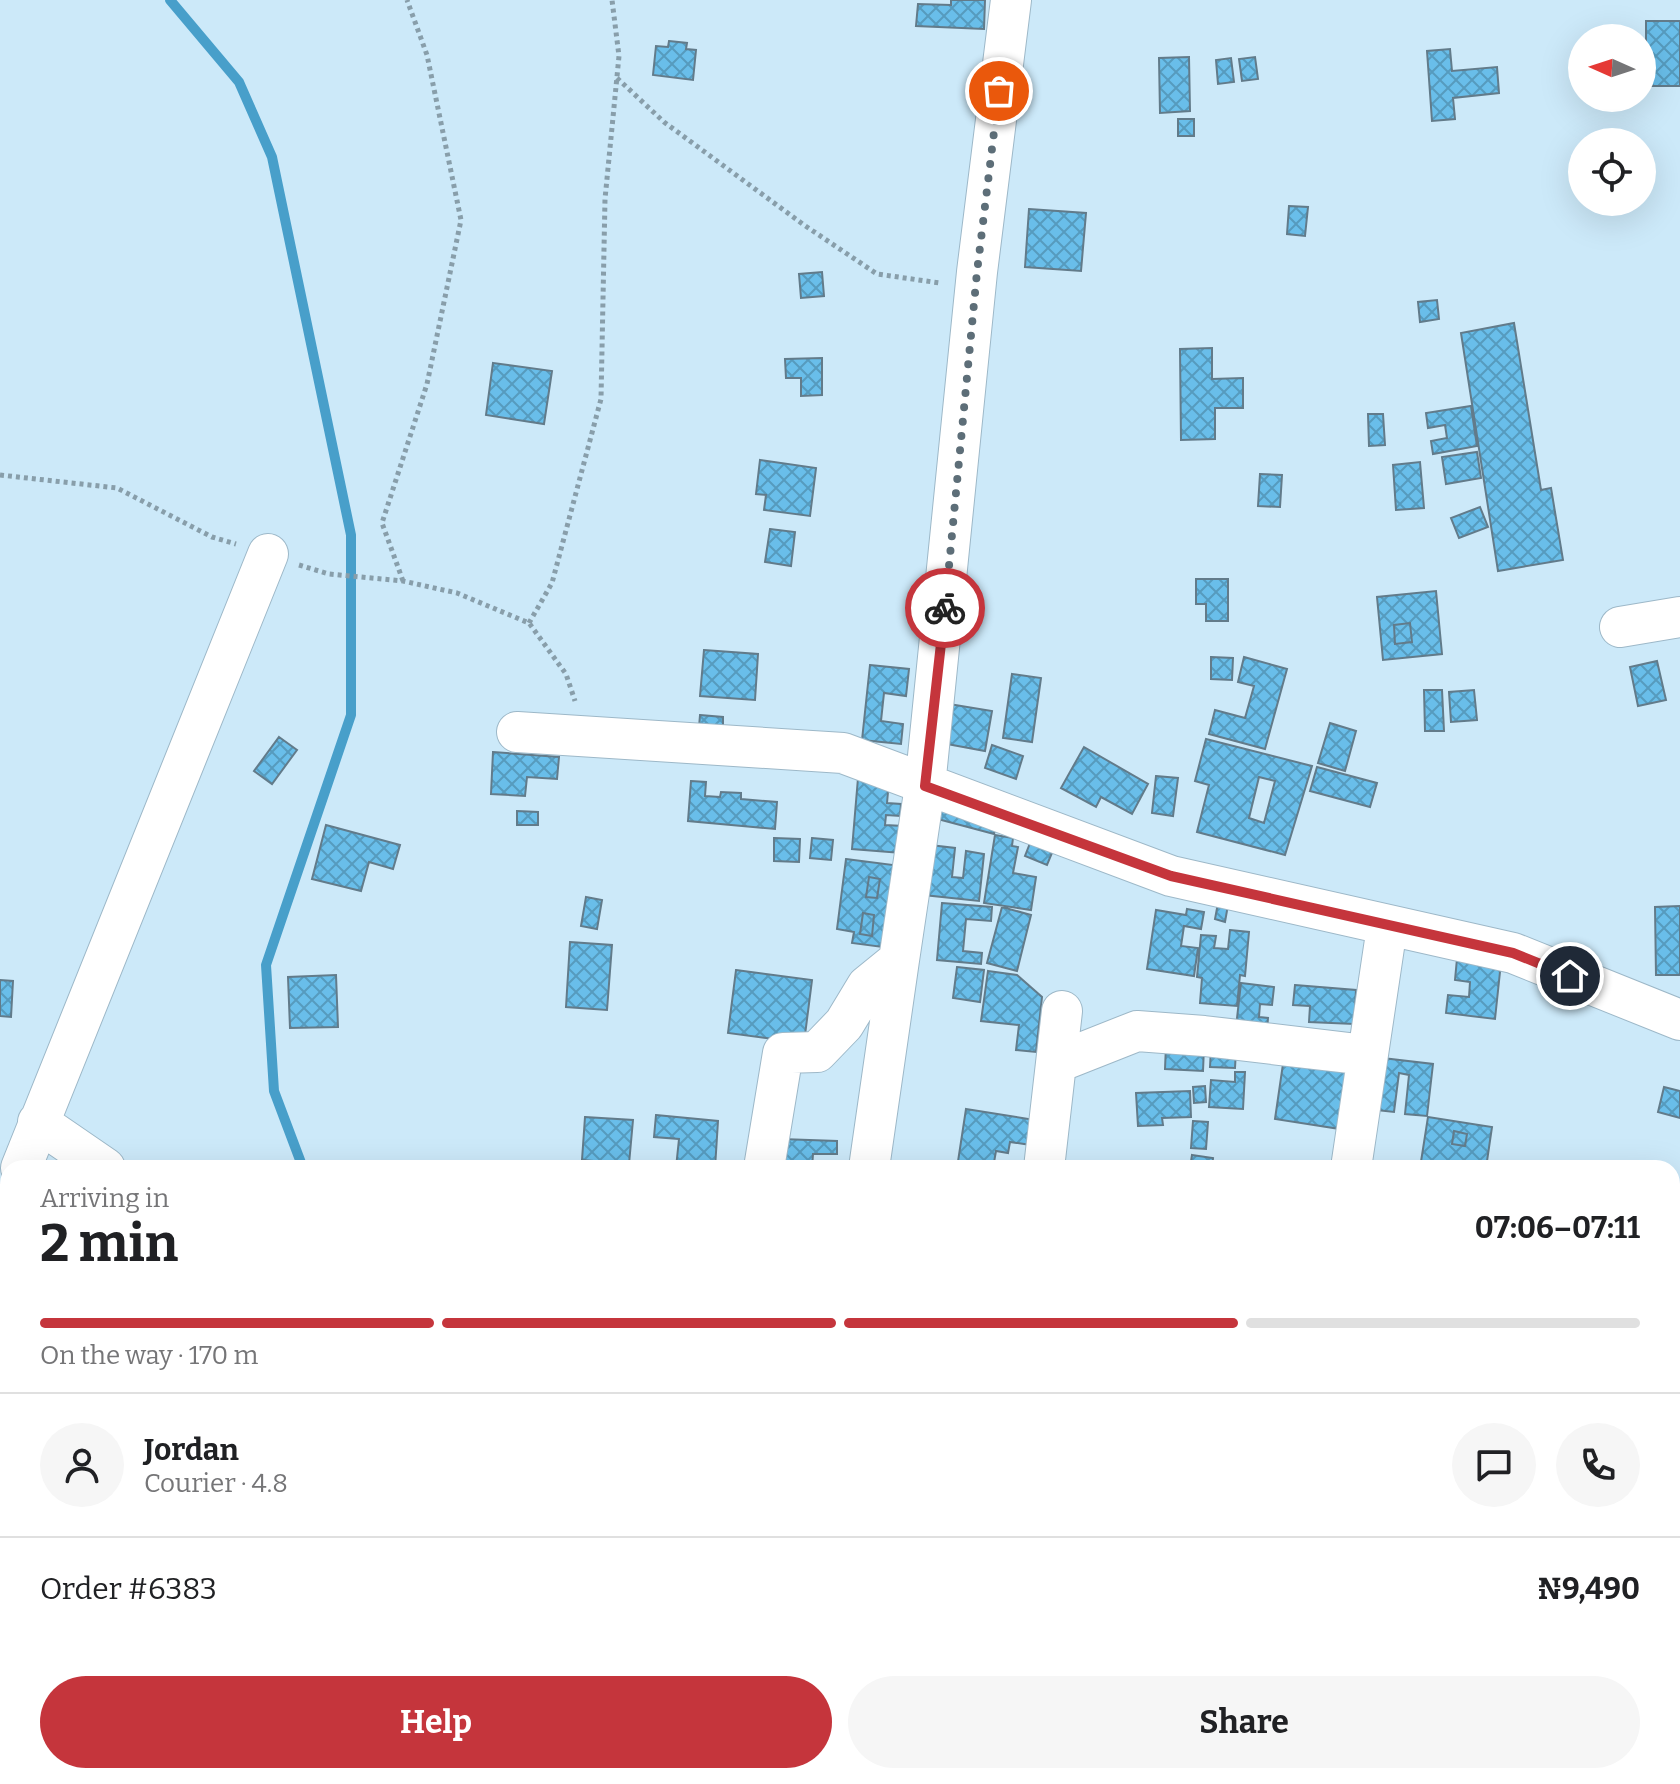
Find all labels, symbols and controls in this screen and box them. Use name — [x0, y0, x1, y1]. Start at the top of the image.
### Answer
north arrow — [1568, 24, 1656, 112]
map controls — [1568, 24, 1656, 216]
pin — [965, 57, 1033, 125]
icon: bag — [977, 69, 1021, 113]
button: locate — [1568, 128, 1656, 216]
courier — [905, 568, 985, 648]
icon: bike — [923, 586, 967, 630]
pin — [1536, 942, 1604, 1010]
icon: home — [1548, 954, 1592, 998]
text: Arriving in — [40, 1183, 169, 1214]
text: 07:06–07:11 — [1475, 1210, 1640, 1246]
text: 2 min — [40, 1212, 178, 1275]
text: On the way · 170 m — [40, 1340, 258, 1371]
button: person — [40, 1423, 124, 1507]
button: chat — [1452, 1423, 1536, 1507]
button: phone — [1556, 1423, 1640, 1507]
text: Jordan — [144, 1432, 239, 1468]
text: Courier · 4.8 — [144, 1468, 288, 1499]
text: Order #6383 — [40, 1571, 217, 1607]
text: ₦9,490 — [1537, 1571, 1640, 1607]
button: Help — [40, 1676, 832, 1768]
button: Share — [848, 1676, 1640, 1768]

